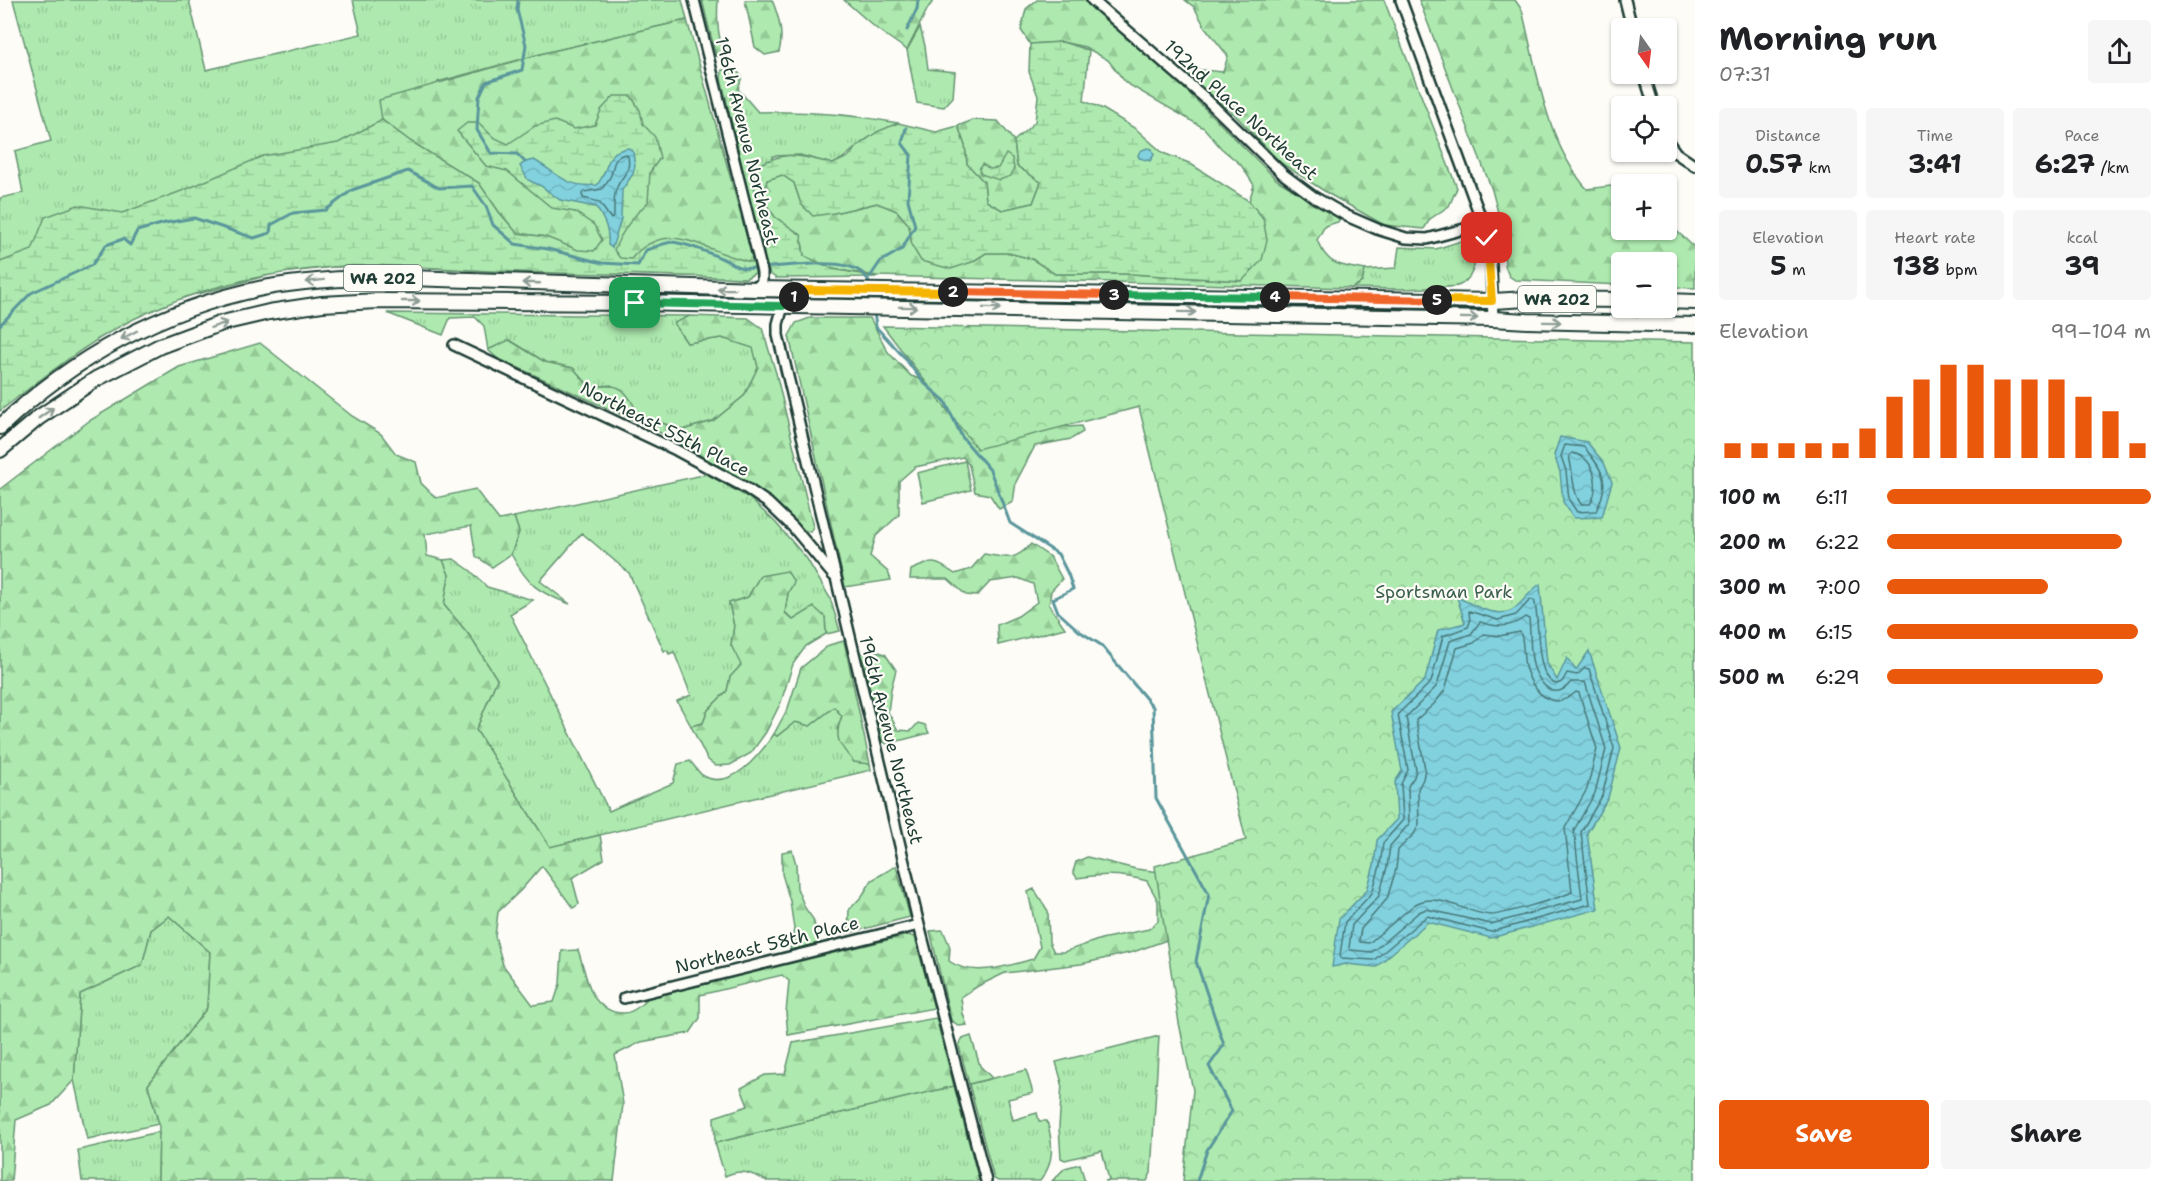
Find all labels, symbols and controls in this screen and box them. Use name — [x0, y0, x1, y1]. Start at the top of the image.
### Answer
text: Morning run — [1719, 16, 1937, 61]
north arrow — [1611, 18, 1677, 84]
map controls — [1611, 18, 1677, 318]
button: share — [2088, 20, 2151, 83]
street label: 196th Avenue Northeast — [709, 34, 785, 248]
street label: 192nd Place Northeast — [1159, 34, 1323, 186]
text: 07:31 — [1719, 61, 1771, 87]
button: locate — [1611, 96, 1677, 162]
text: Distance — [1755, 125, 1821, 146]
text: Time — [1917, 125, 1953, 146]
text: Pace — [2064, 125, 2100, 146]
text: 0.57 — [1745, 146, 1803, 181]
text: 3:41 — [1908, 146, 1962, 181]
text: 6:27 — [2035, 146, 2095, 181]
text: km — [1803, 157, 1831, 178]
text: /km — [2095, 157, 2129, 178]
button: + — [1611, 174, 1677, 240]
pin — [1461, 212, 1512, 263]
icon: check — [1470, 221, 1503, 254]
text: Elevation — [1752, 227, 1824, 248]
text: Heart rate — [1894, 227, 1976, 248]
text: kcal — [2066, 227, 2098, 248]
text: 5 — [1770, 248, 1787, 283]
text: 138 — [1892, 248, 1940, 283]
text: 39 — [2064, 248, 2100, 283]
button: − — [1611, 252, 1677, 318]
text: m — [1787, 259, 1806, 280]
text: bpm — [1940, 259, 1978, 280]
road number: WA 202 — [344, 265, 422, 291]
one-way arrow — [306, 276, 325, 287]
one-way arrow — [521, 277, 541, 289]
pin — [609, 277, 660, 328]
pin: 2 — [938, 277, 968, 307]
pin: 3 — [1099, 280, 1129, 310]
text: 2 — [947, 281, 959, 302]
pin: 1 — [779, 282, 809, 312]
pin: 4 — [1260, 282, 1290, 312]
one-way arrow — [716, 283, 736, 294]
text: 3 — [1108, 284, 1120, 305]
pin: 5 — [1422, 285, 1452, 315]
icon: arrive — [618, 286, 651, 319]
text: 1 — [790, 286, 798, 307]
text: 4 — [1269, 286, 1281, 307]
road number: WA 202 — [1518, 286, 1596, 312]
text: 5 — [1432, 289, 1442, 310]
one-way arrow — [401, 295, 421, 307]
one-way arrow — [897, 301, 917, 313]
one-way arrow — [982, 303, 1002, 314]
one-way arrow — [1177, 307, 1197, 318]
one-way arrow — [1458, 312, 1478, 324]
one-way arrow — [1541, 316, 1561, 328]
text: Elevation — [1719, 318, 1809, 344]
text: 99–104 m — [2051, 318, 2151, 344]
one-way arrow — [209, 319, 228, 330]
one-way arrow — [121, 329, 138, 341]
street label: Northeast 55th Place — [576, 376, 754, 482]
one-way arrow — [37, 407, 53, 419]
text: 100 m — [1719, 484, 1781, 510]
text: 6:11 — [1815, 484, 1848, 510]
text: 200 m — [1719, 529, 1786, 555]
text: 6:22 — [1815, 529, 1860, 555]
text: 300 m — [1719, 574, 1786, 600]
text: 7:00 — [1815, 574, 1861, 600]
park label: Sportsman Park — [1375, 580, 1513, 604]
text: 400 m — [1719, 619, 1786, 645]
text: 6:15 — [1815, 619, 1853, 645]
street label: 196th Avenue Northeast — [853, 633, 929, 847]
text: 500 m — [1719, 664, 1785, 690]
text: 6:29 — [1815, 664, 1860, 690]
street label: Northeast 58th Place — [673, 911, 861, 979]
button: Save — [1719, 1100, 1929, 1169]
button: Share — [1941, 1100, 2151, 1169]

